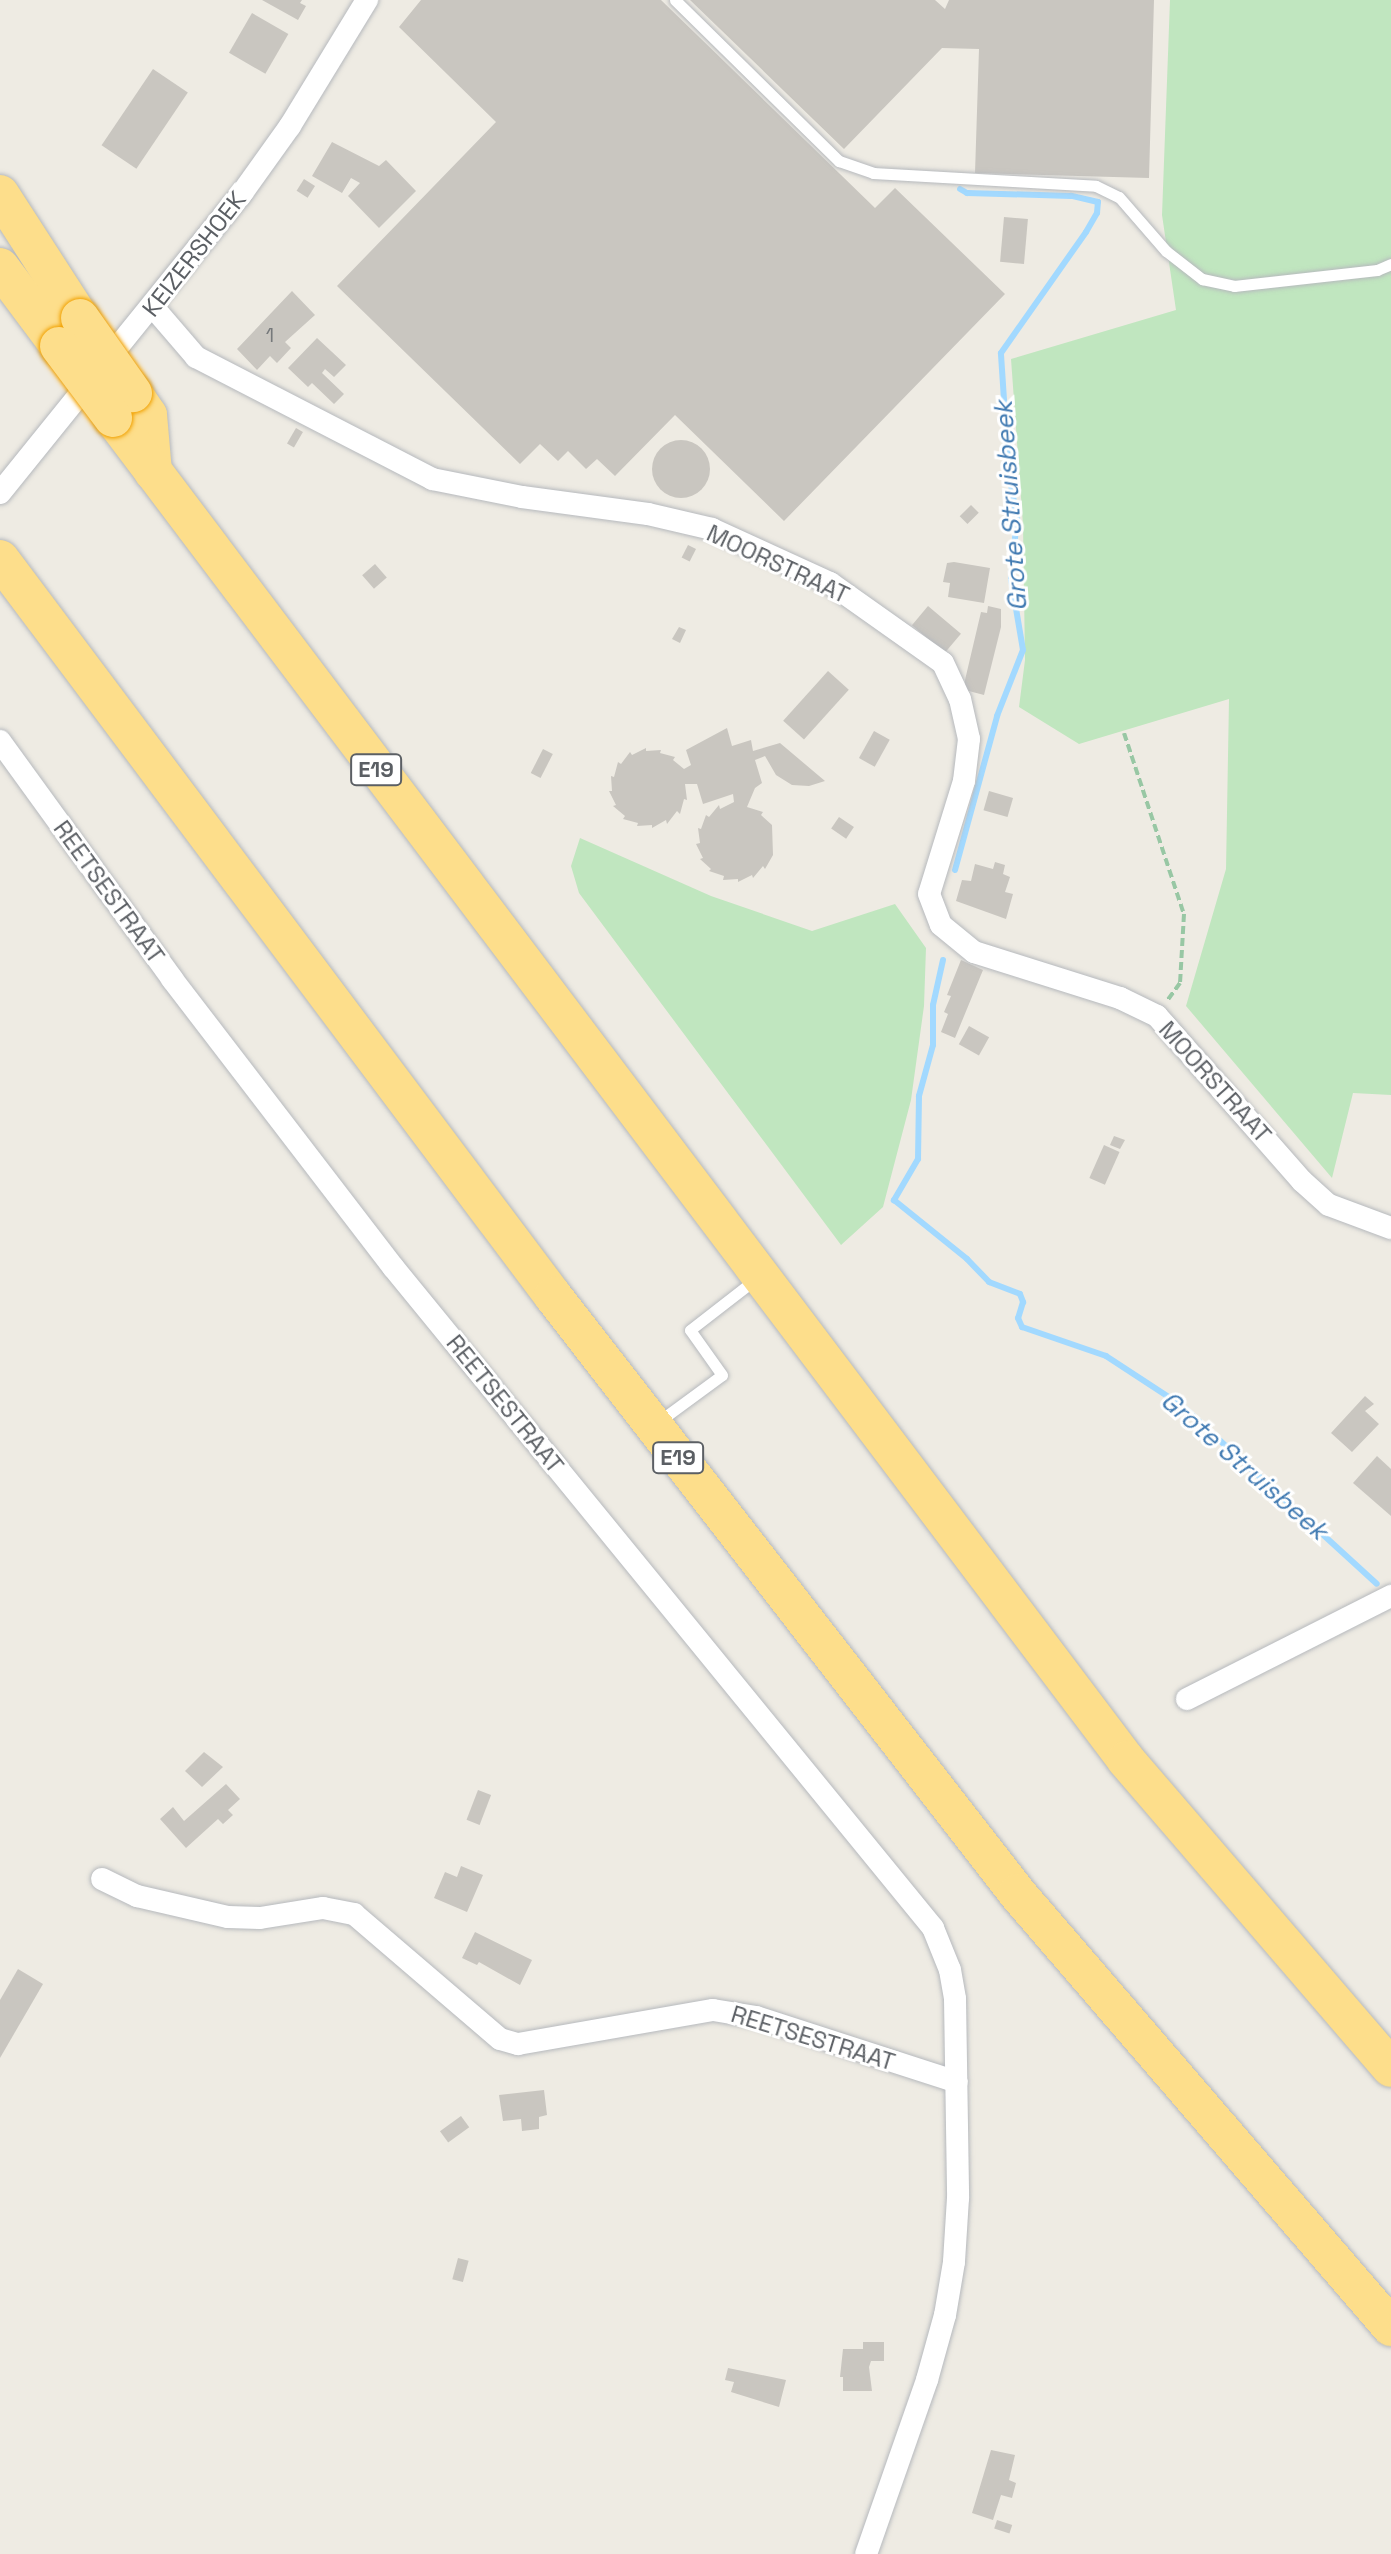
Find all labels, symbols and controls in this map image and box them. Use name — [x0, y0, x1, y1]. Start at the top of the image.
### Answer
street label: KEIZERSHOEK — [136, 186, 252, 322]
house number: 1 — [266, 323, 274, 347]
water label: Grote Struisbeek — [988, 400, 1034, 612]
street label: MOORSTRAAT — [702, 518, 854, 610]
road number: E19 — [350, 752, 402, 788]
street label: REETSESTRAAT — [47, 815, 171, 969]
street label: MOORSTRAAT — [1153, 1015, 1277, 1149]
street label: REETSESTRAAT — [440, 1329, 570, 1479]
water label: Grote Struisbeek — [1154, 1385, 1334, 1547]
road number: E19 — [652, 1440, 704, 1476]
street label: REETSESTRAAT — [728, 1999, 898, 2077]

